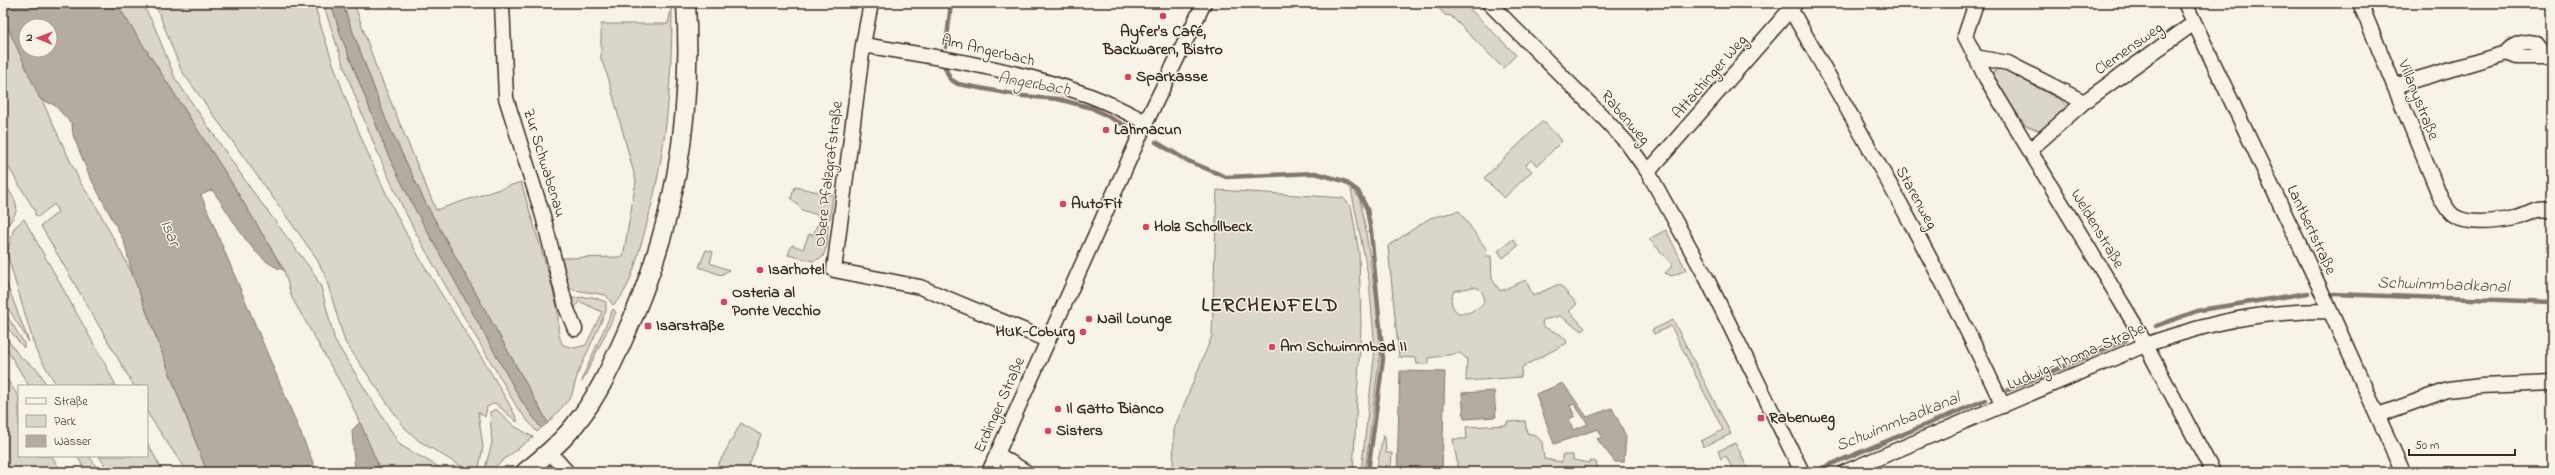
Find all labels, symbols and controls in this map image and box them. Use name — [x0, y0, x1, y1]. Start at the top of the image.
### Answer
marker: Ayfer's Café, Backwaren, Bistro — [1158, 11, 1168, 21]
street label: Clemensweg — [2090, 16, 2168, 82]
north arrow — [18, 18, 58, 58]
place label: Ayfer's Café, Backwaren, Bistro — [1102, 20, 1223, 62]
street label: Am Angerbach — [939, 29, 1037, 73]
street label: Attachinger Weg — [1667, 30, 1753, 124]
text: N — [21, 34, 37, 42]
street label: Villanystraße — [2391, 55, 2445, 145]
water label: Angerbach — [996, 65, 1073, 104]
place label: Sparkasse — [1136, 65, 1209, 89]
marker: Sparkasse — [1123, 72, 1133, 82]
street label: Rabenweg — [1594, 85, 1656, 151]
street label: Obere Pfalzgrafstraße — [808, 99, 850, 248]
street label: Zur Schwabenau — [516, 106, 572, 220]
place label: Lahmacun — [1114, 118, 1181, 142]
marker: Lahmacun — [1101, 125, 1111, 135]
street label: Starenweg — [1889, 162, 1943, 234]
street label: Lantbertstraße — [2280, 181, 2343, 280]
street label: Weldenstraße — [2064, 185, 2131, 274]
place label: AutoFit — [1071, 192, 1123, 216]
marker: AutoFit — [1058, 199, 1068, 209]
place label: Holz Schollbeck — [1154, 215, 1253, 239]
water label: Isar — [153, 216, 188, 253]
marker: Holz Schollbeck — [1141, 222, 1151, 232]
place label: Isarhotel — [768, 258, 825, 282]
marker: Isarhotel — [755, 265, 765, 275]
water label: Schwimmbadkanal — [2377, 270, 2511, 300]
place label: Osteria al Ponte Vecchio — [732, 281, 821, 323]
district label: LERCHENFELD — [1201, 292, 1339, 321]
marker: Osteria al Ponte Vecchio — [719, 297, 729, 307]
place label: Nail Lounge — [1097, 307, 1172, 332]
place label: Isarstraße — [656, 314, 725, 338]
marker: Nail Lounge — [1084, 314, 1094, 324]
street label: Ludwig-Thoma-Straße — [2003, 317, 2149, 397]
place label: HUK-Coburg — [995, 320, 1075, 345]
marker: Isarstraße — [643, 321, 653, 331]
marker: HUK-Coburg — [1078, 327, 1088, 337]
place label: Am Schwimmbad II — [1280, 335, 1407, 359]
marker: Am Schwimmbad II — [1267, 342, 1277, 352]
street label: Erdinger Straße — [968, 353, 1032, 457]
legend — [18, 385, 148, 457]
water label: Schwimmbadkanal — [1832, 385, 1966, 458]
text: Straße — [54, 393, 88, 411]
place label: Il Gatto Bianco — [1066, 397, 1164, 421]
marker: Il Gatto Bianco — [1053, 404, 1063, 414]
place label: Rabenweg — [1768, 406, 1835, 431]
text: Park — [54, 413, 76, 431]
marker: Rabenweg — [1756, 413, 1766, 423]
place label: Sisters — [1056, 419, 1103, 443]
marker: Sisters — [1043, 426, 1053, 436]
scale bar — [2409, 431, 2515, 457]
text: Wasser — [54, 433, 91, 451]
text: 50 m — [2415, 437, 2439, 455]

